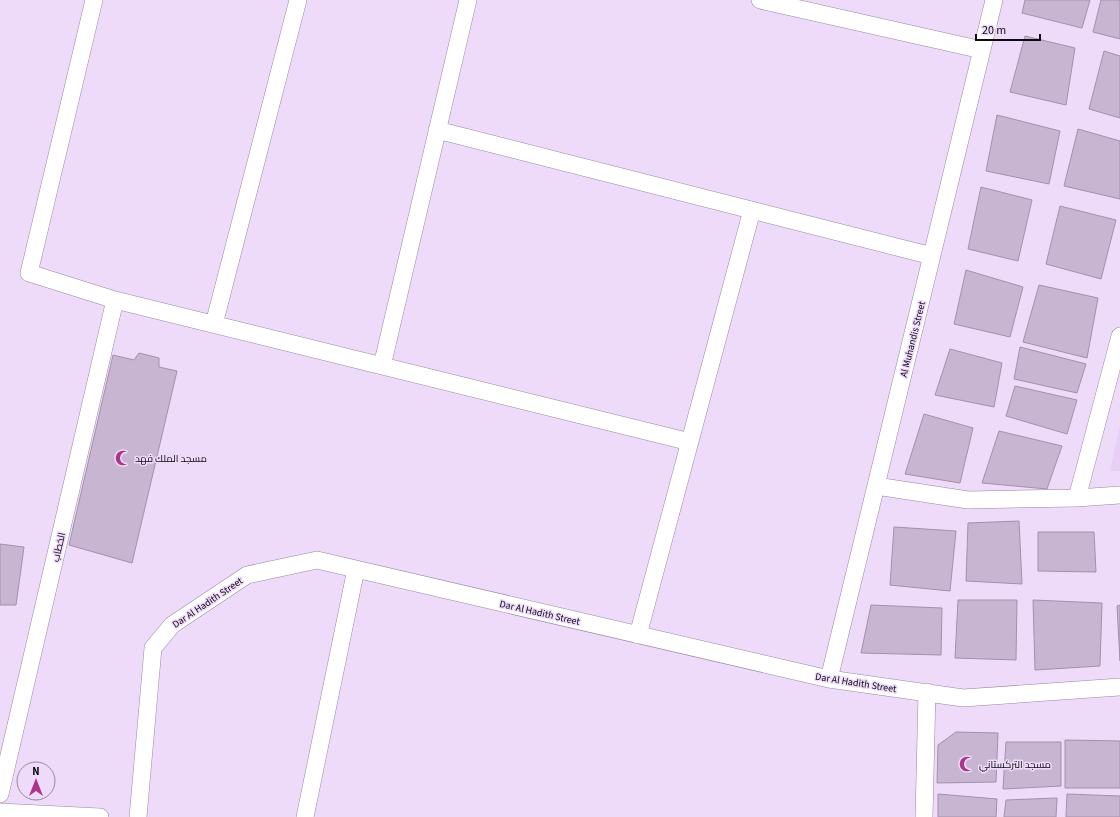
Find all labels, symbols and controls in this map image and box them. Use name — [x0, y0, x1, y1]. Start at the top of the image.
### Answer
scale bar — [976, 16, 1040, 42]
text: 20 m — [982, 22, 1006, 39]
street label: Al Muhandis Street — [897, 299, 929, 379]
mosque icon: مسجد الملك فهد — [114, 449, 132, 467]
place label: مسجد الملك فهد — [135, 452, 207, 466]
street label: الخطاب — [49, 531, 69, 563]
street label: Dar Al Hadith Street — [170, 574, 246, 632]
street label: Dar Al Hadith Street — [498, 597, 582, 629]
street label: Dar Al Hadith Street — [814, 670, 898, 696]
mosque icon: مسجد التركستاني — [958, 755, 976, 773]
place label: مسجد التركستاني — [979, 758, 1051, 772]
north arrow — [16, 761, 56, 801]
text: N — [32, 764, 40, 779]

